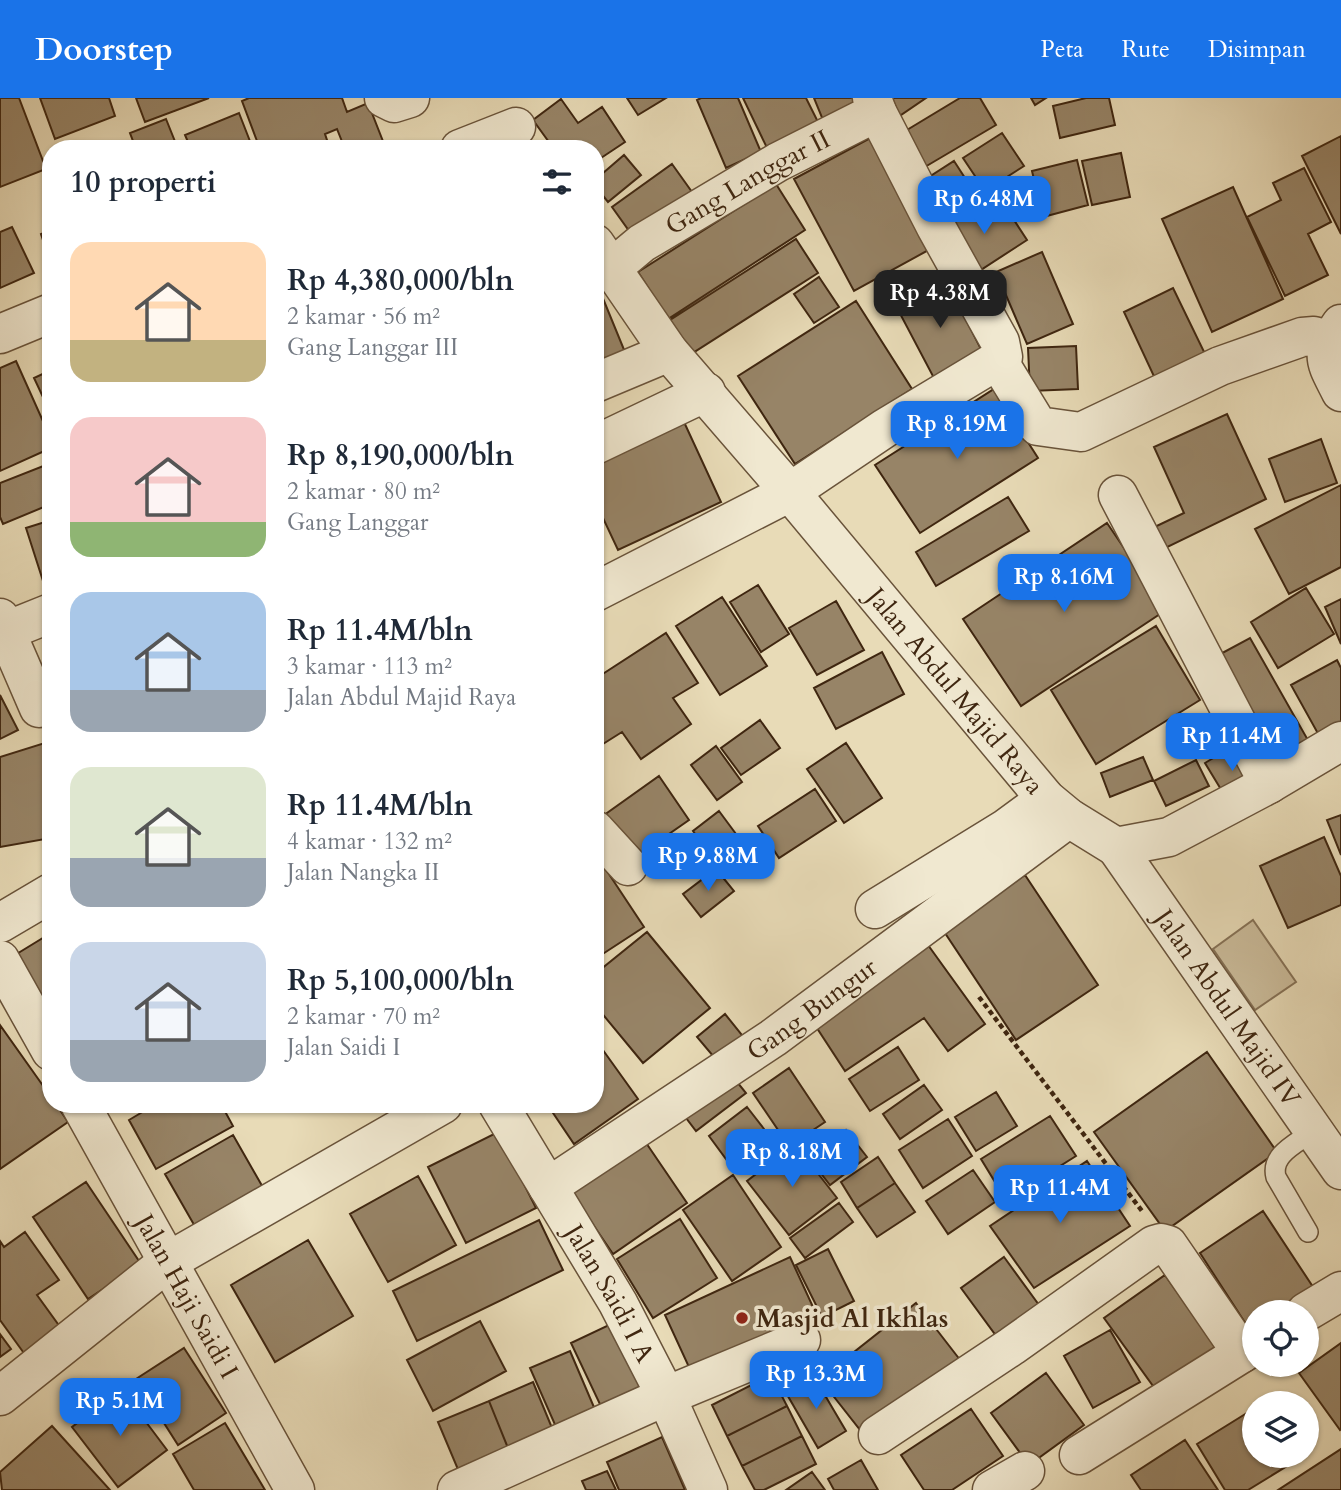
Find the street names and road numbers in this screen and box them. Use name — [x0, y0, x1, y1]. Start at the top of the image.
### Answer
street label: Gang Langgar II — [659, 122, 836, 243]
street label: Jalan Abdul Majid Raya — [856, 577, 1052, 802]
street label: Jalan Abdul Majid IV — [1144, 899, 1309, 1114]
street label: Gang Bungur — [740, 950, 884, 1069]
street label: Jalan Haji Saidi I — [125, 1205, 246, 1385]
street label: Jalan Saidi I A — [554, 1214, 663, 1369]

